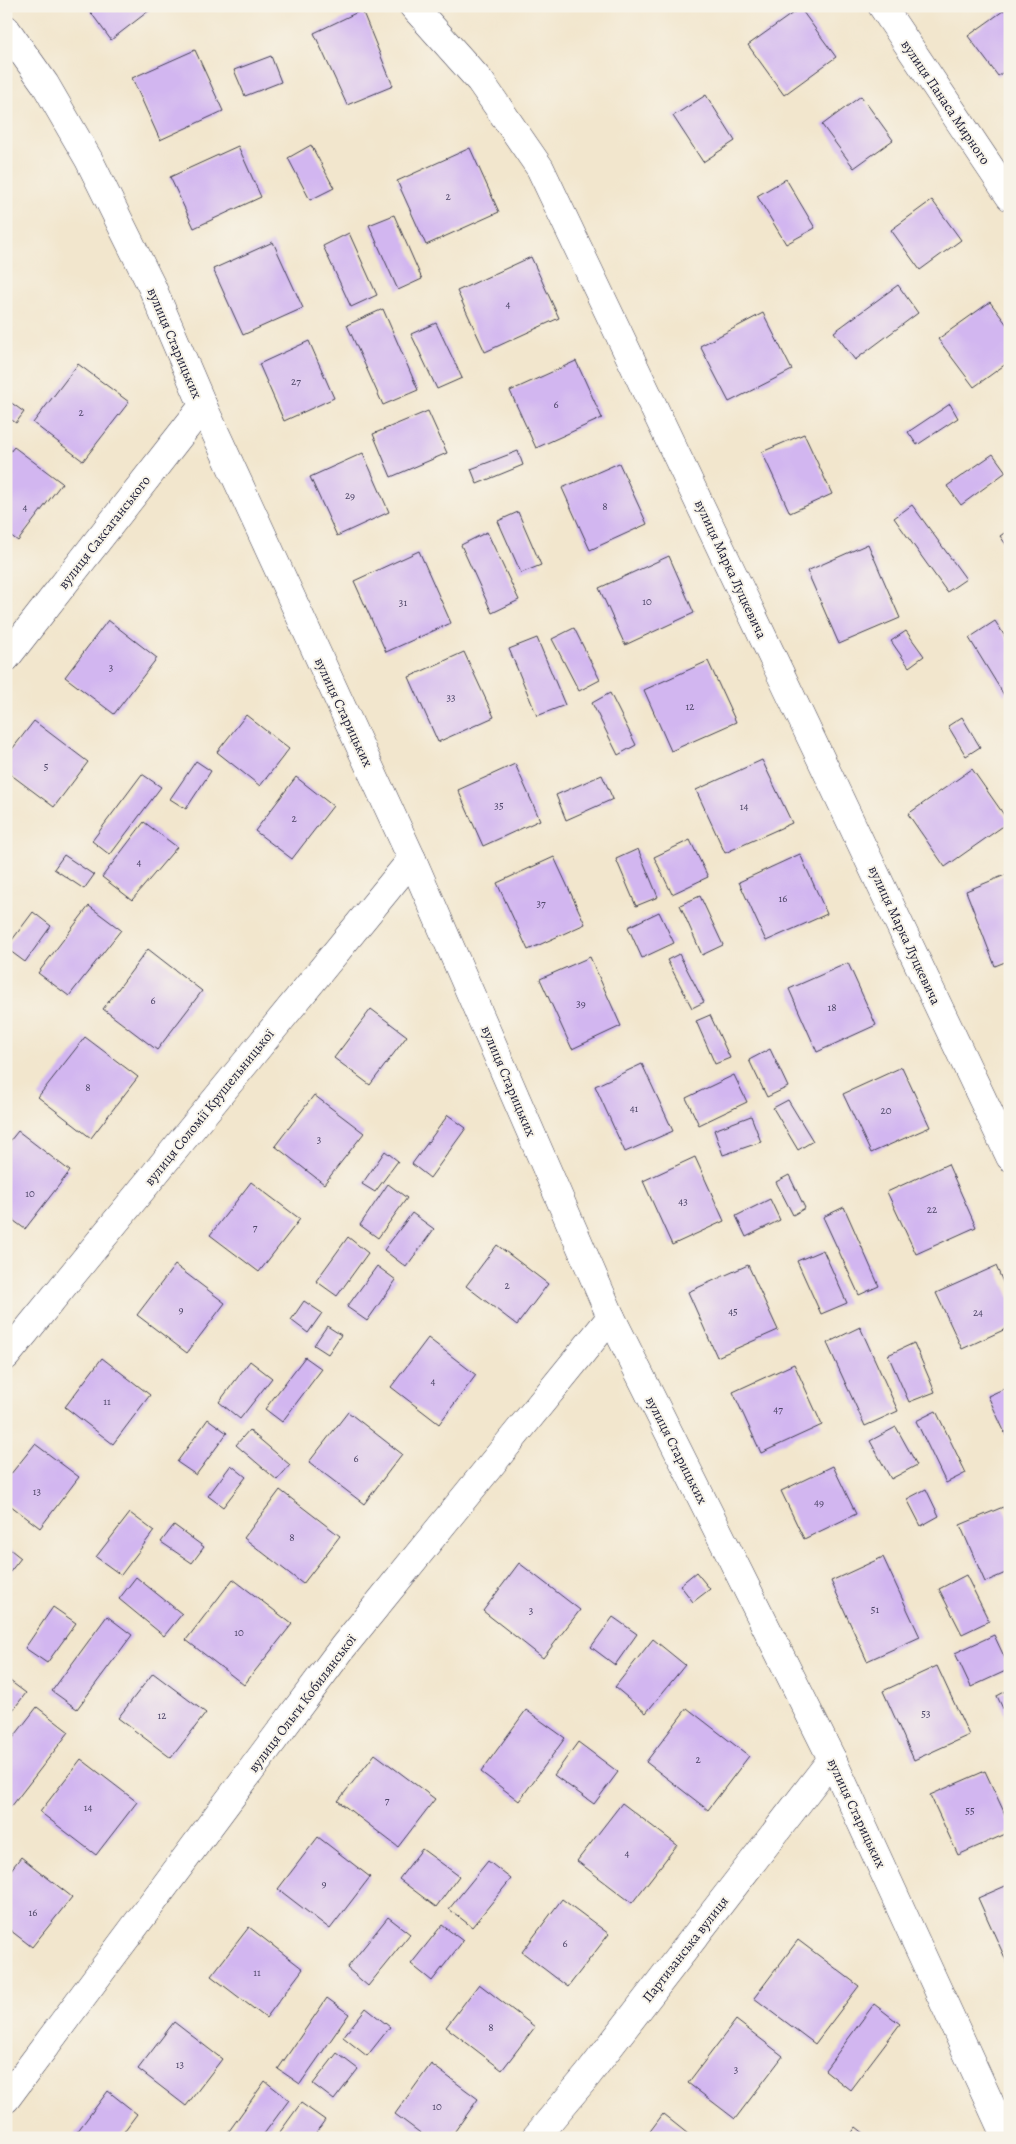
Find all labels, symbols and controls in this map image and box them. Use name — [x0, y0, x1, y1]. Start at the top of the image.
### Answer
street label: вулиця Панаса Мирного — [897, 36, 995, 168]
house number: 2 — [445, 189, 451, 204]
street label: вулиця Старицьких — [143, 285, 207, 402]
house number: 4 — [506, 297, 511, 312]
house number: 27 — [291, 374, 301, 389]
house number: 6 — [553, 397, 559, 412]
house number: 2 — [78, 405, 84, 420]
street label: вулиця Саксаганського — [54, 471, 155, 593]
house number: 29 — [345, 488, 355, 503]
street label: вулиця Марка Луцкевича — [690, 497, 771, 642]
house number: 8 — [602, 499, 608, 514]
house number: 4 — [23, 500, 28, 515]
house number: 10 — [642, 594, 652, 609]
house number: 31 — [399, 595, 407, 610]
street label: вулиця Старицьких — [310, 654, 377, 770]
house number: 3 — [109, 660, 113, 675]
house number: 33 — [446, 690, 456, 705]
house number: 12 — [686, 699, 695, 714]
house number: 5 — [44, 759, 49, 774]
house number: 35 — [494, 798, 504, 813]
house number: 14 — [740, 799, 748, 814]
house number: 2 — [291, 811, 297, 826]
house number: 4 — [137, 855, 142, 870]
street label: вулиця Марка Луцкевича — [864, 863, 945, 1008]
house number: 16 — [779, 891, 787, 906]
house number: 37 — [536, 896, 546, 911]
house number: 6 — [150, 993, 156, 1008]
house number: 39 — [576, 996, 586, 1011]
house number: 18 — [827, 1000, 837, 1015]
street label: вулиця Старицьких — [477, 1023, 541, 1140]
street label: вулиця Соломії Крушельницької — [140, 1025, 279, 1190]
house number: 8 — [85, 1080, 91, 1095]
house number: 41 — [630, 1101, 639, 1116]
house number: 20 — [880, 1103, 892, 1118]
house number: 3 — [317, 1132, 321, 1147]
house number: 10 — [25, 1186, 35, 1201]
house number: 43 — [678, 1194, 688, 1209]
house number: 22 — [927, 1202, 937, 1217]
house number: 7 — [253, 1220, 258, 1235]
house number: 2 — [504, 1278, 510, 1293]
house number: 9 — [178, 1302, 184, 1317]
house number: 45 — [728, 1304, 738, 1319]
house number: 24 — [973, 1305, 983, 1320]
house number: 4 — [431, 1374, 436, 1389]
street label: вулиця Старицьких — [641, 1393, 712, 1508]
house number: 11 — [103, 1394, 111, 1409]
house number: 47 — [773, 1402, 783, 1417]
house number: 6 — [353, 1451, 359, 1466]
house number: 13 — [33, 1484, 41, 1499]
house number: 49 — [814, 1495, 824, 1510]
house number: 8 — [289, 1530, 295, 1545]
house number: 51 — [871, 1602, 879, 1617]
house number: 3 — [529, 1603, 533, 1618]
house number: 10 — [234, 1625, 244, 1640]
street label: вулиця Ольги Кобилянської — [244, 1630, 361, 1776]
house number: 53 — [921, 1706, 931, 1721]
house number: 12 — [158, 1708, 167, 1723]
house number: 2 — [695, 1752, 701, 1767]
street label: вулиця Старицьких — [823, 1755, 890, 1871]
house number: 7 — [385, 1793, 390, 1808]
house number: 14 — [84, 1800, 92, 1815]
house number: 55 — [965, 1803, 975, 1818]
house number: 4 — [625, 1846, 630, 1861]
house number: 9 — [321, 1876, 327, 1891]
street label: Партизанська вулиця — [638, 1892, 733, 2006]
house number: 16 — [29, 1905, 37, 1920]
house number: 6 — [562, 1936, 568, 1951]
house number: 11 — [253, 1965, 261, 1980]
house number: 8 — [488, 2020, 494, 2035]
house number: 13 — [176, 2057, 184, 2072]
house number: 3 — [734, 2062, 738, 2077]
house number: 10 — [432, 2099, 442, 2114]

